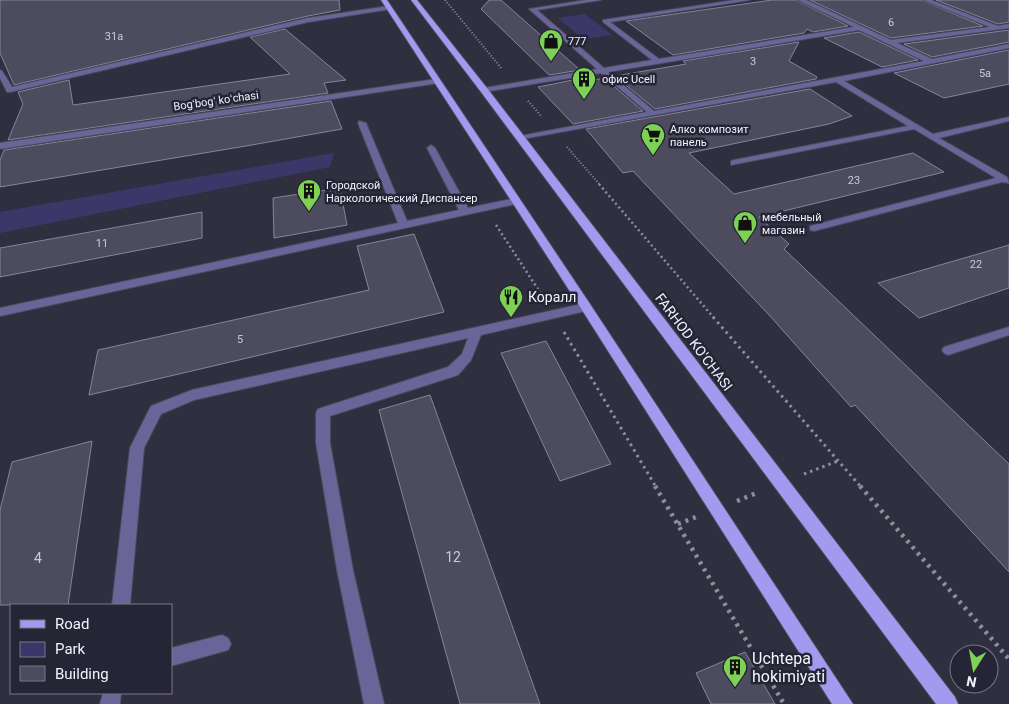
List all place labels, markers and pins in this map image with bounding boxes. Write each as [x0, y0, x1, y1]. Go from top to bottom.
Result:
shop icon: 777 [538, 28, 564, 62]
place label: 777 [568, 35, 587, 48]
building icon: офис Ucell [571, 66, 597, 100]
place label: офис Ucell [602, 73, 655, 86]
supermarket icon: Алко композит панель [640, 122, 666, 156]
place label: Алко композит панель [670, 123, 749, 149]
building icon: Городской Наркологический Диспансер [296, 178, 322, 212]
place label: Городской Наркологический Диспансер [326, 179, 477, 205]
shop icon: мебельный магазин [732, 210, 758, 244]
place label: мебельный магазин [762, 211, 821, 237]
restaurant icon: Коралл [498, 284, 524, 318]
place label: Коралл [528, 289, 576, 305]
place label: Uchtepa hokimiyati [752, 649, 825, 686]
building icon: Uchtepa hokimiyati [722, 654, 748, 688]

